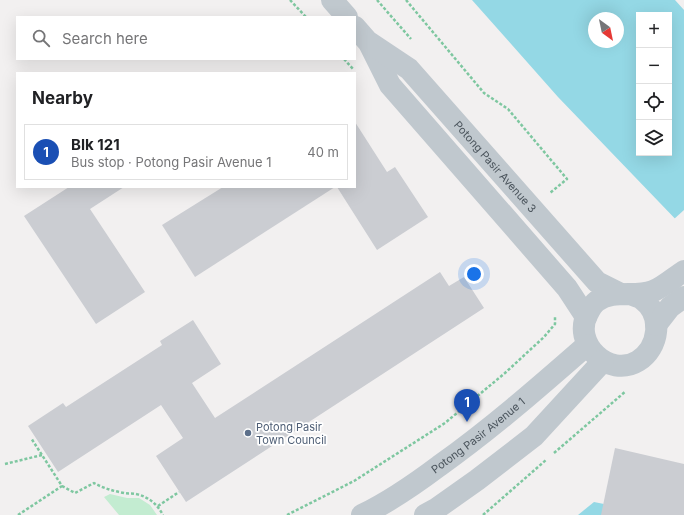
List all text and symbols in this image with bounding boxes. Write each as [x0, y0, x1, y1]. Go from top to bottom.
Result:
north arrow [588, 12, 624, 48]
map controls [636, 12, 672, 156]
button: + [636, 12, 672, 48]
search box [16, 16, 356, 60]
icon: search [30, 27, 52, 49]
text: Search here [62, 29, 148, 48]
button: − [636, 48, 672, 84]
button: locate [636, 84, 672, 120]
text: Nearby [32, 88, 93, 108]
street label: Potong Pasir Avenue 3 [451, 118, 539, 215]
button: layers [636, 120, 672, 156]
text: Blk 121 [71, 135, 120, 154]
text: 1 [43, 144, 49, 160]
text: 40 m [307, 144, 339, 160]
text: Bus stop · Potong Pasir Avenue 1 [71, 154, 272, 170]
your location [464, 264, 484, 284]
pin: 1 [454, 389, 480, 422]
street label: Potong Pasir Avenue 1 [429, 394, 527, 476]
place label: Potong Pasir Town Council [256, 420, 326, 447]
marker: Potong Pasir Town Council [243, 428, 253, 438]

